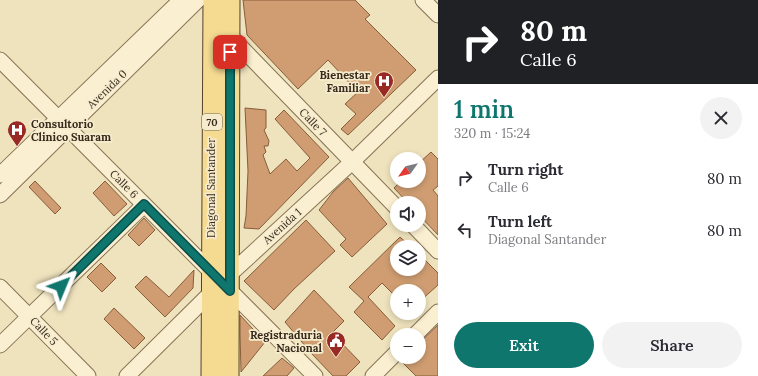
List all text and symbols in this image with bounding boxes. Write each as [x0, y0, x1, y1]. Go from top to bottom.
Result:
text: 80 m [520, 13, 587, 49]
icon: right [454, 16, 506, 68]
pin [213, 35, 247, 69]
icon: arrive [219, 41, 241, 63]
text: Calle 6 [520, 48, 577, 71]
street label: Avenida 0 [83, 67, 130, 112]
place label: Bienestar Familiar [319, 68, 371, 95]
hospital icon: Bienestar Familiar [373, 70, 395, 98]
text: 1 min [454, 94, 514, 125]
button: close [700, 97, 742, 139]
street label: Calle 7 [296, 105, 330, 139]
road number: 70 [202, 114, 222, 130]
place label: Consultorio Clinico Suaram [31, 117, 111, 144]
hospital icon: Consultorio Clinico Suaram [6, 119, 28, 147]
text: 320 m · 15:24 [454, 125, 530, 142]
street label: Diagonal Santander [204, 138, 218, 238]
north arrow [390, 152, 426, 188]
map controls [390, 152, 426, 364]
text: Turn right [488, 160, 564, 179]
street label: Calle 6 [107, 167, 141, 201]
icon: right [454, 167, 476, 189]
text: 80 m [707, 169, 742, 188]
text: Calle 6 [488, 179, 529, 196]
button: sound [390, 196, 426, 232]
street label: Avenida 1 [259, 205, 304, 248]
text: Turn left [488, 212, 552, 231]
icon: left [454, 219, 476, 241]
text: 80 m [707, 221, 742, 240]
text: Diagonal Santander [488, 231, 606, 248]
button: layers [390, 240, 426, 276]
position arrow [40, 265, 82, 307]
button: + [390, 284, 426, 320]
street label: Calle 5 [27, 314, 61, 348]
button: Exit [454, 322, 594, 368]
button: Share [602, 322, 742, 368]
place label: Registraduria Nacional [250, 328, 323, 355]
button: − [390, 328, 426, 364]
public building icon: Registraduria Nacional [325, 330, 347, 358]

